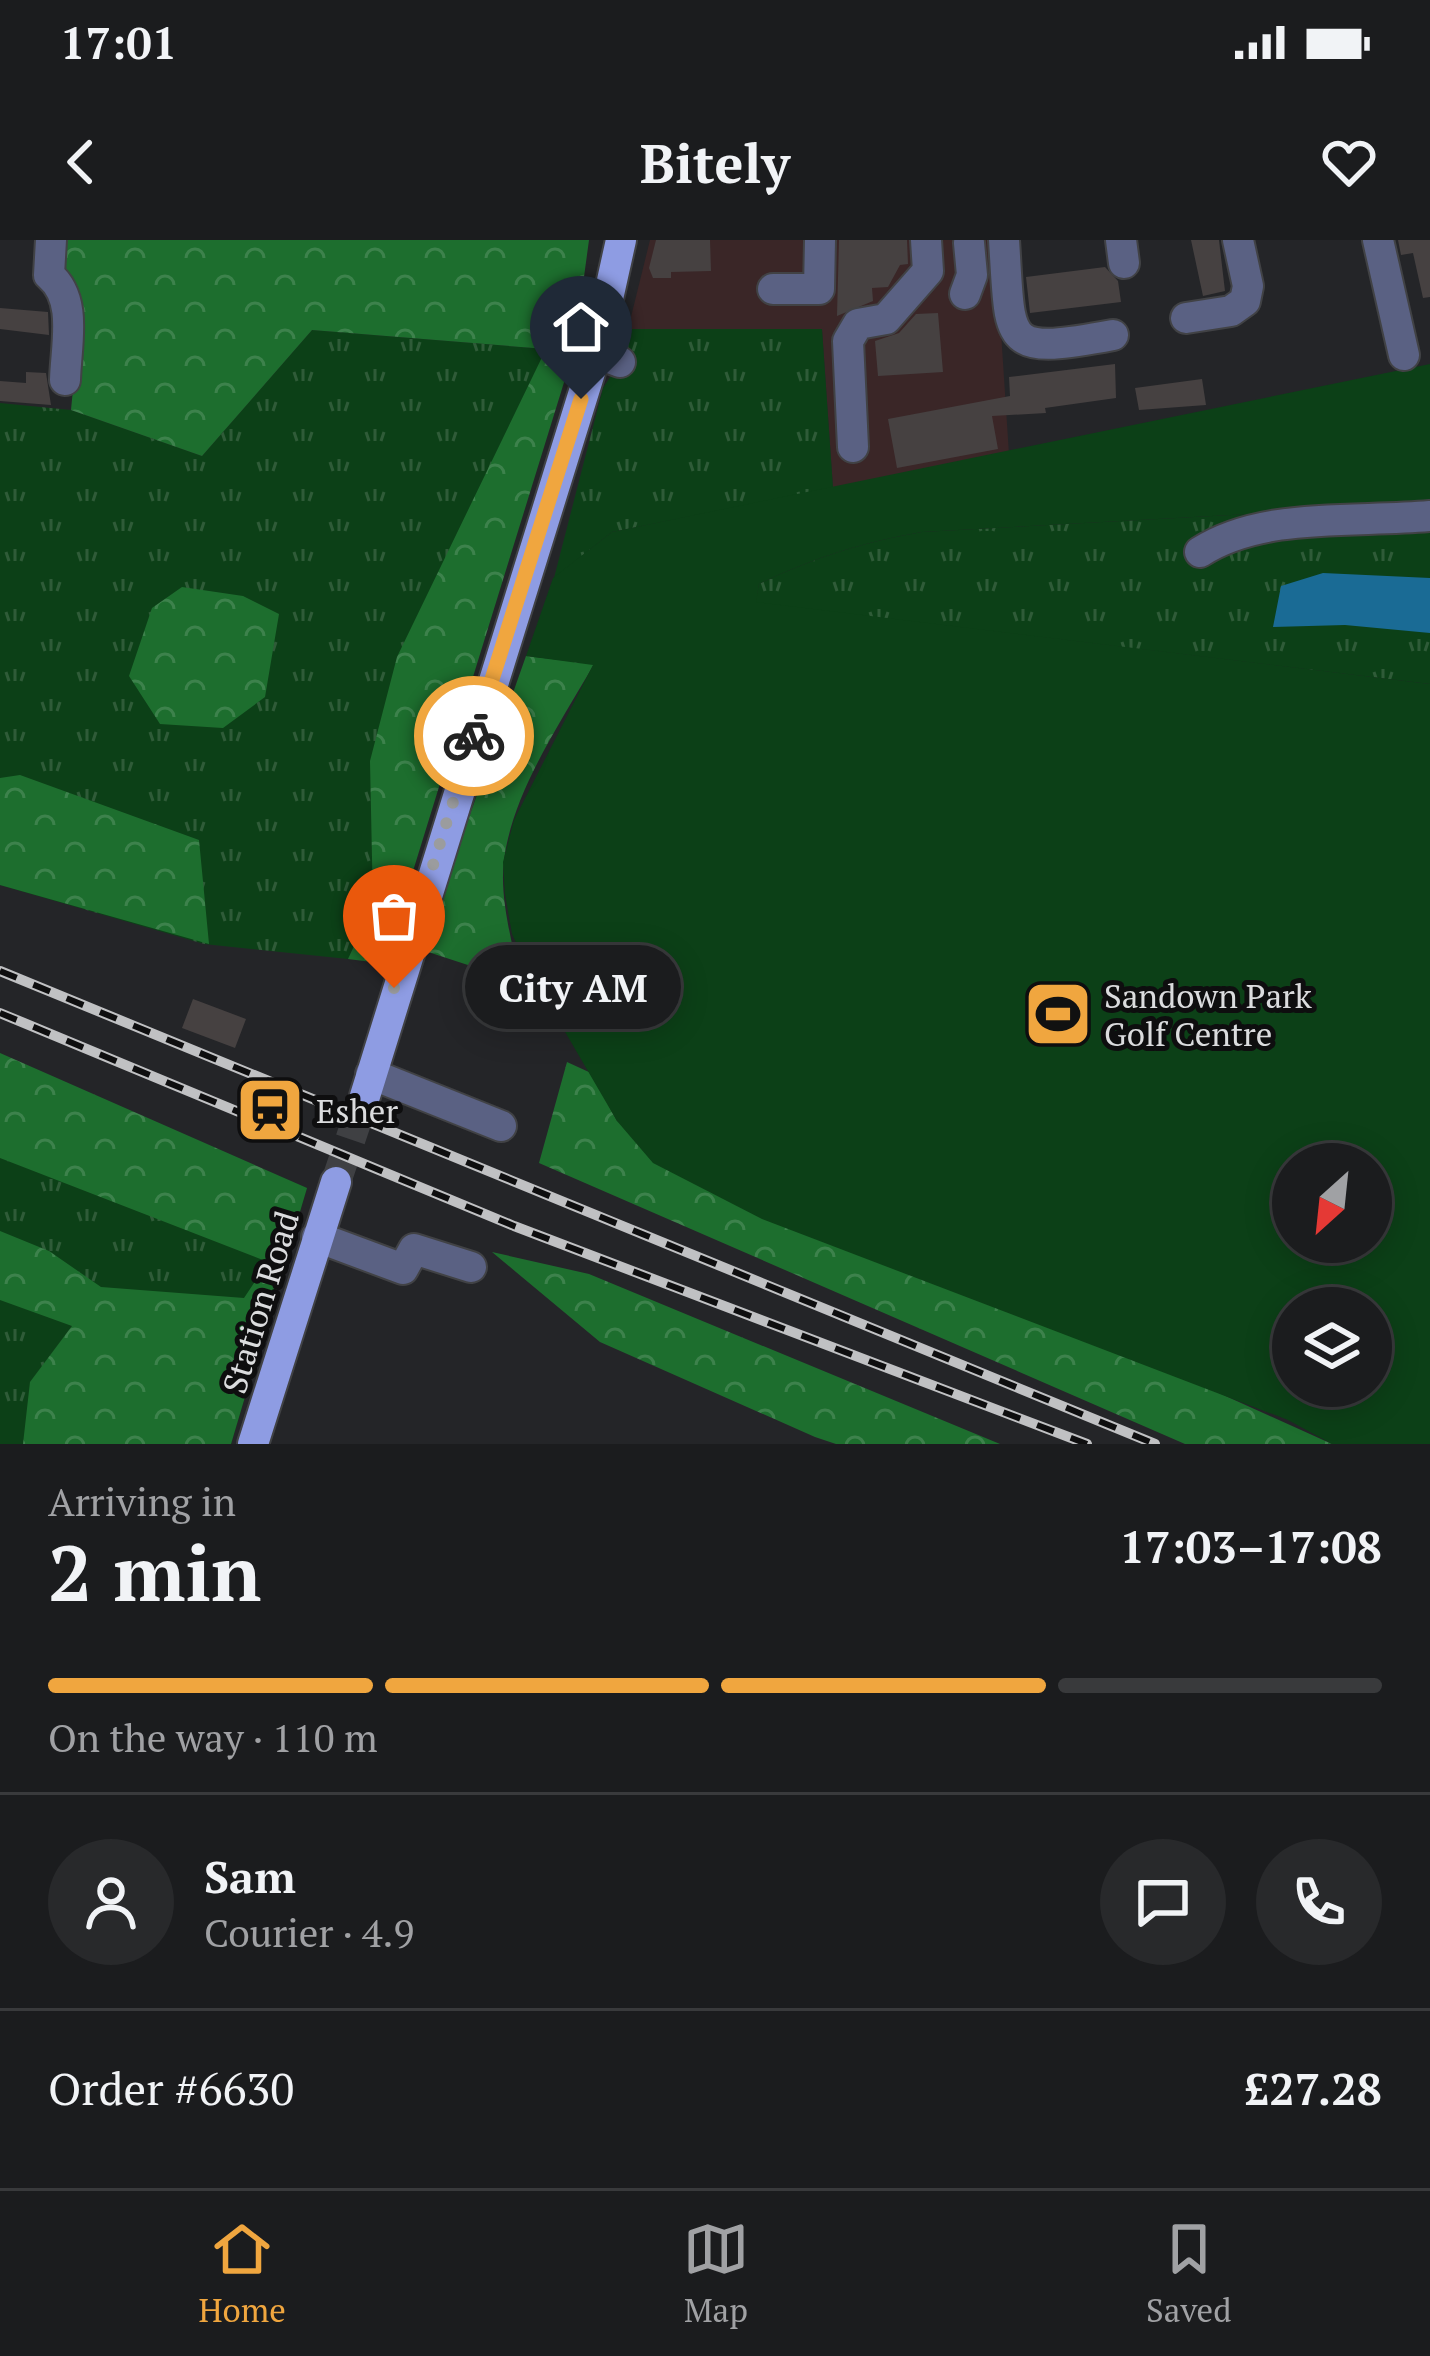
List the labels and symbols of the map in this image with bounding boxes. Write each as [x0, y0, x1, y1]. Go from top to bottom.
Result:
pin [530, 276, 632, 399]
courier [414, 676, 534, 796]
pin [343, 865, 445, 988]
callout: City AM [466, 946, 682, 1030]
place label: Sandown Park Golf Centre [1104, 974, 1313, 1055]
sports icon: Sandown Park Golf Centre [1023, 979, 1093, 1049]
station icon: Esher [235, 1075, 305, 1145]
place label: Esher [316, 1089, 398, 1132]
north arrow [1272, 1143, 1392, 1263]
street label: Station Road [212, 1206, 308, 1398]

